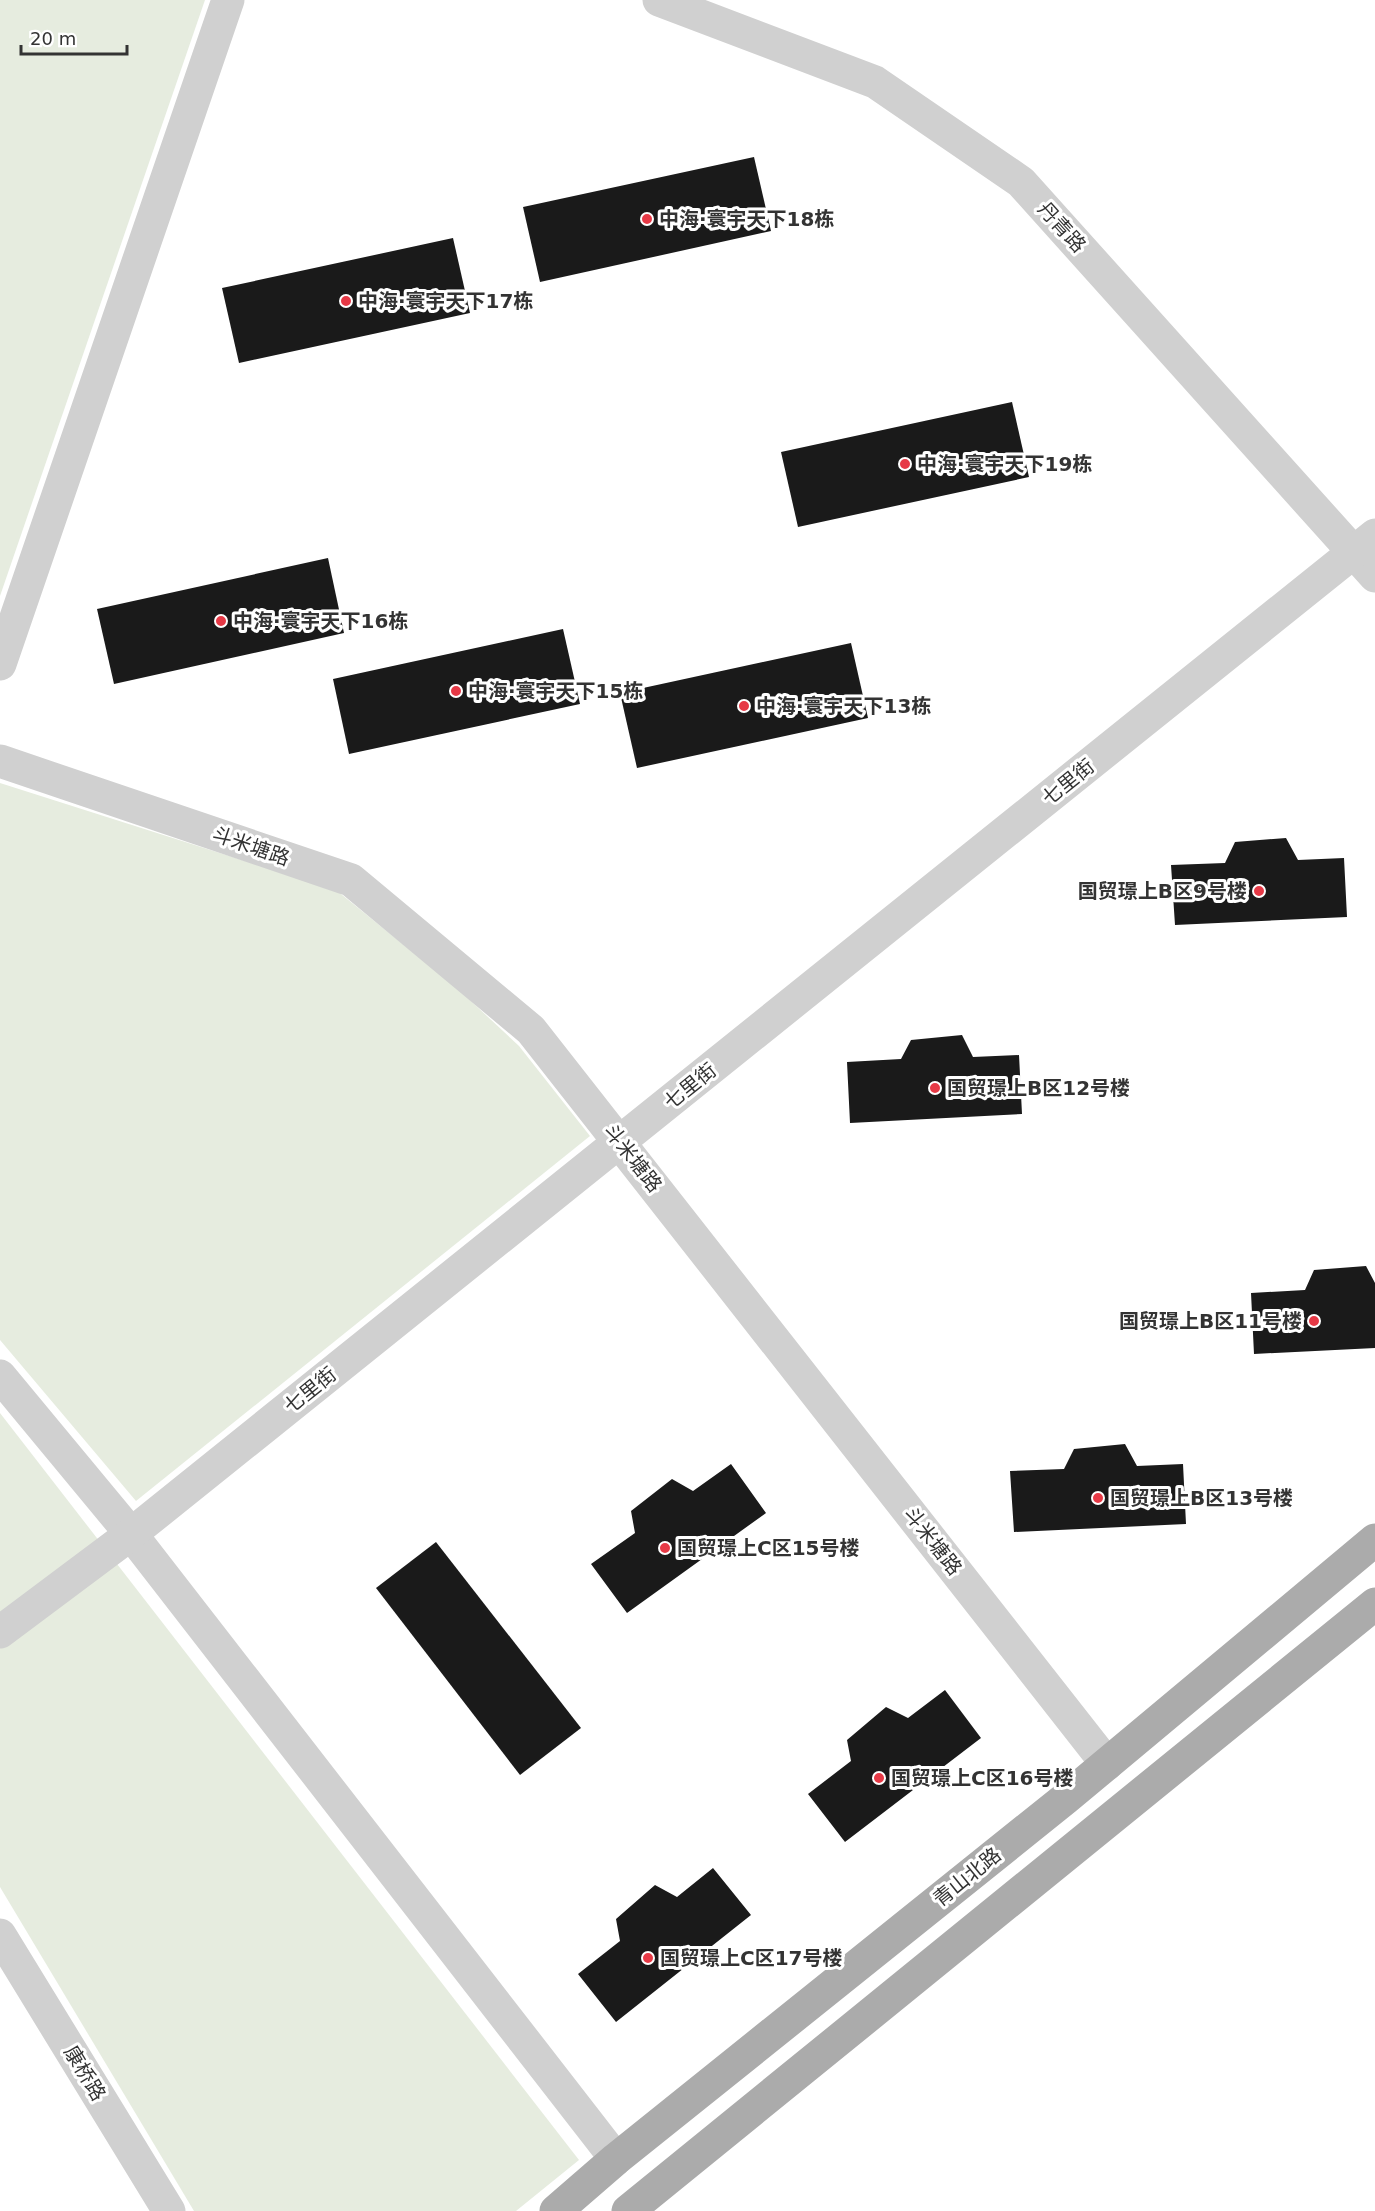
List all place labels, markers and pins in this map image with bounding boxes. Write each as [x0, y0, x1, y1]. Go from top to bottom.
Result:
place label: 中海·寰宇天下18栋 [659, 207, 834, 231]
marker: 中海·寰宇天下18栋 [640, 212, 654, 226]
place label: 中海·寰宇天下17栋 [358, 289, 533, 313]
marker: 中海·寰宇天下17栋 [339, 294, 353, 308]
place label: 中海·寰宇天下19栋 [917, 452, 1092, 476]
marker: 中海·寰宇天下19栋 [898, 457, 912, 471]
place label: 中海·寰宇天下16栋 [233, 609, 408, 633]
marker: 中海·寰宇天下16栋 [214, 614, 228, 628]
place label: 中海·寰宇天下15栋 [468, 679, 643, 703]
marker: 中海·寰宇天下15栋 [449, 684, 463, 698]
place label: 中海·寰宇天下13栋 [756, 694, 931, 718]
marker: 中海·寰宇天下13栋 [737, 699, 751, 713]
place label: 国贸璟上B区9号楼 [1078, 879, 1247, 903]
marker: 国贸璟上B区9号楼 [1252, 884, 1266, 898]
place label: 国贸璟上B区12号楼 [947, 1076, 1130, 1100]
marker: 国贸璟上B区12号楼 [928, 1081, 942, 1095]
place label: 国贸璟上B区11号楼 [1119, 1309, 1302, 1333]
marker: 国贸璟上B区11号楼 [1307, 1314, 1321, 1328]
place label: 国贸璟上B区13号楼 [1110, 1486, 1293, 1510]
marker: 国贸璟上B区13号楼 [1091, 1491, 1105, 1505]
place label: 国贸璟上C区15号楼 [677, 1536, 860, 1560]
marker: 国贸璟上C区15号楼 [658, 1541, 672, 1555]
place label: 国贸璟上C区16号楼 [891, 1766, 1074, 1790]
marker: 国贸璟上C区16号楼 [872, 1771, 886, 1785]
place label: 国贸璟上C区17号楼 [660, 1946, 843, 1970]
marker: 国贸璟上C区17号楼 [641, 1951, 655, 1965]

